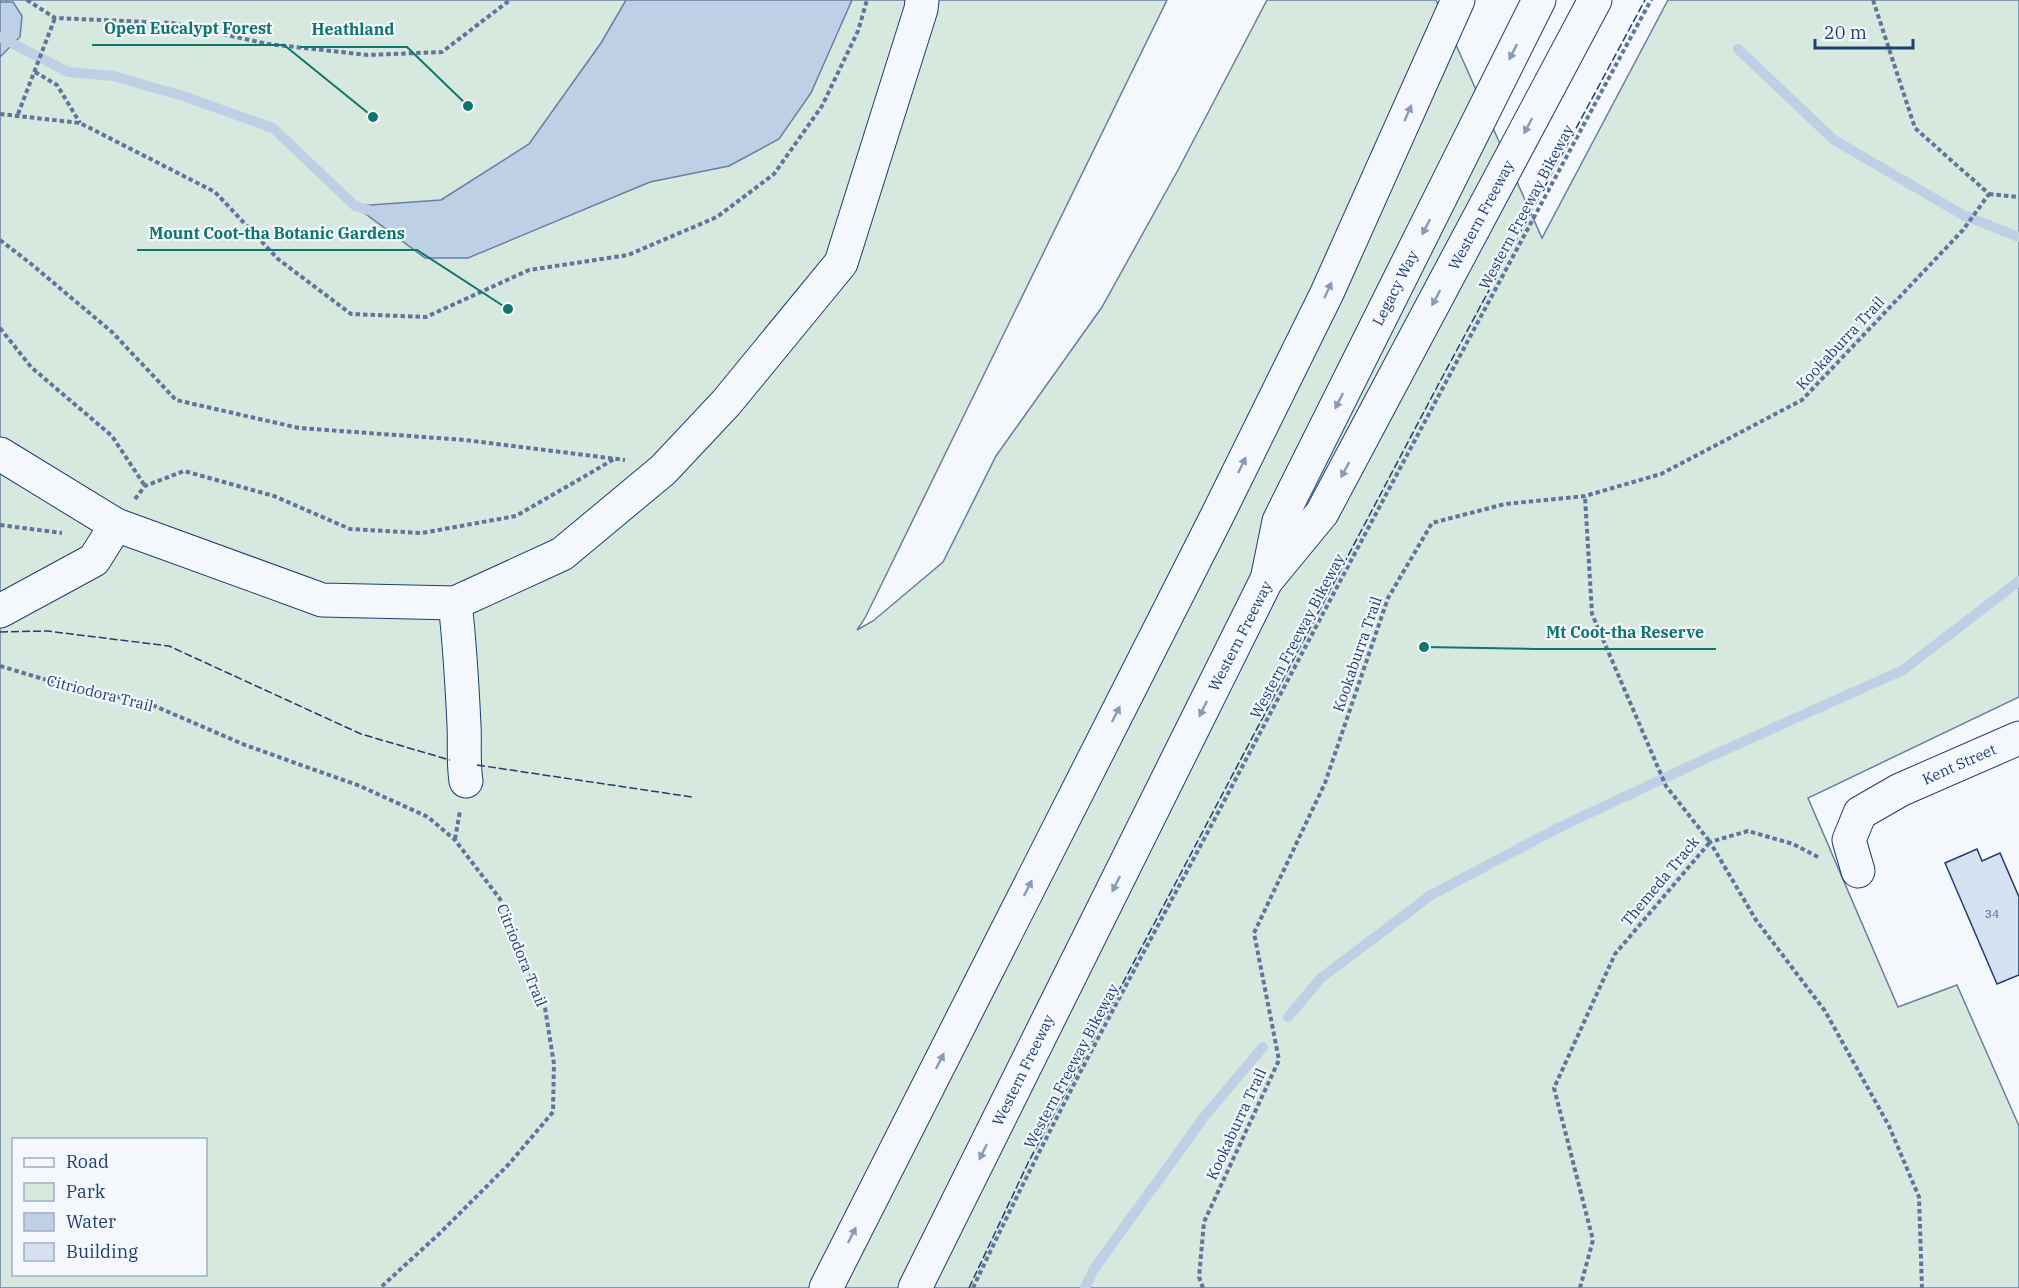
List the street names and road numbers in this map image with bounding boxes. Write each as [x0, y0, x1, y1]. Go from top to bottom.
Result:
street label: Western Freeway Bikeway [1475, 122, 1577, 292]
street label: Western Freeway [1445, 157, 1517, 273]
street label: Legacy Way [1368, 247, 1422, 329]
street label: Kookaburra Trail [1792, 292, 1888, 394]
street label: Western Freeway Bikeway [1245, 550, 1349, 722]
street label: Western Freeway [1204, 578, 1276, 694]
street label: Kookaburra Trail [1328, 594, 1386, 714]
street label: Citriodora Trail [45, 671, 155, 715]
street label: Kent Street [1919, 739, 1999, 789]
street label: Themeda Track [1617, 832, 1703, 930]
street label: Citriodora Trail [493, 901, 551, 1009]
street label: Western Freeway Bikeway [1020, 981, 1122, 1151]
street label: Western Freeway [988, 1011, 1058, 1129]
street label: Kookaburra Trail [1202, 1065, 1270, 1183]

